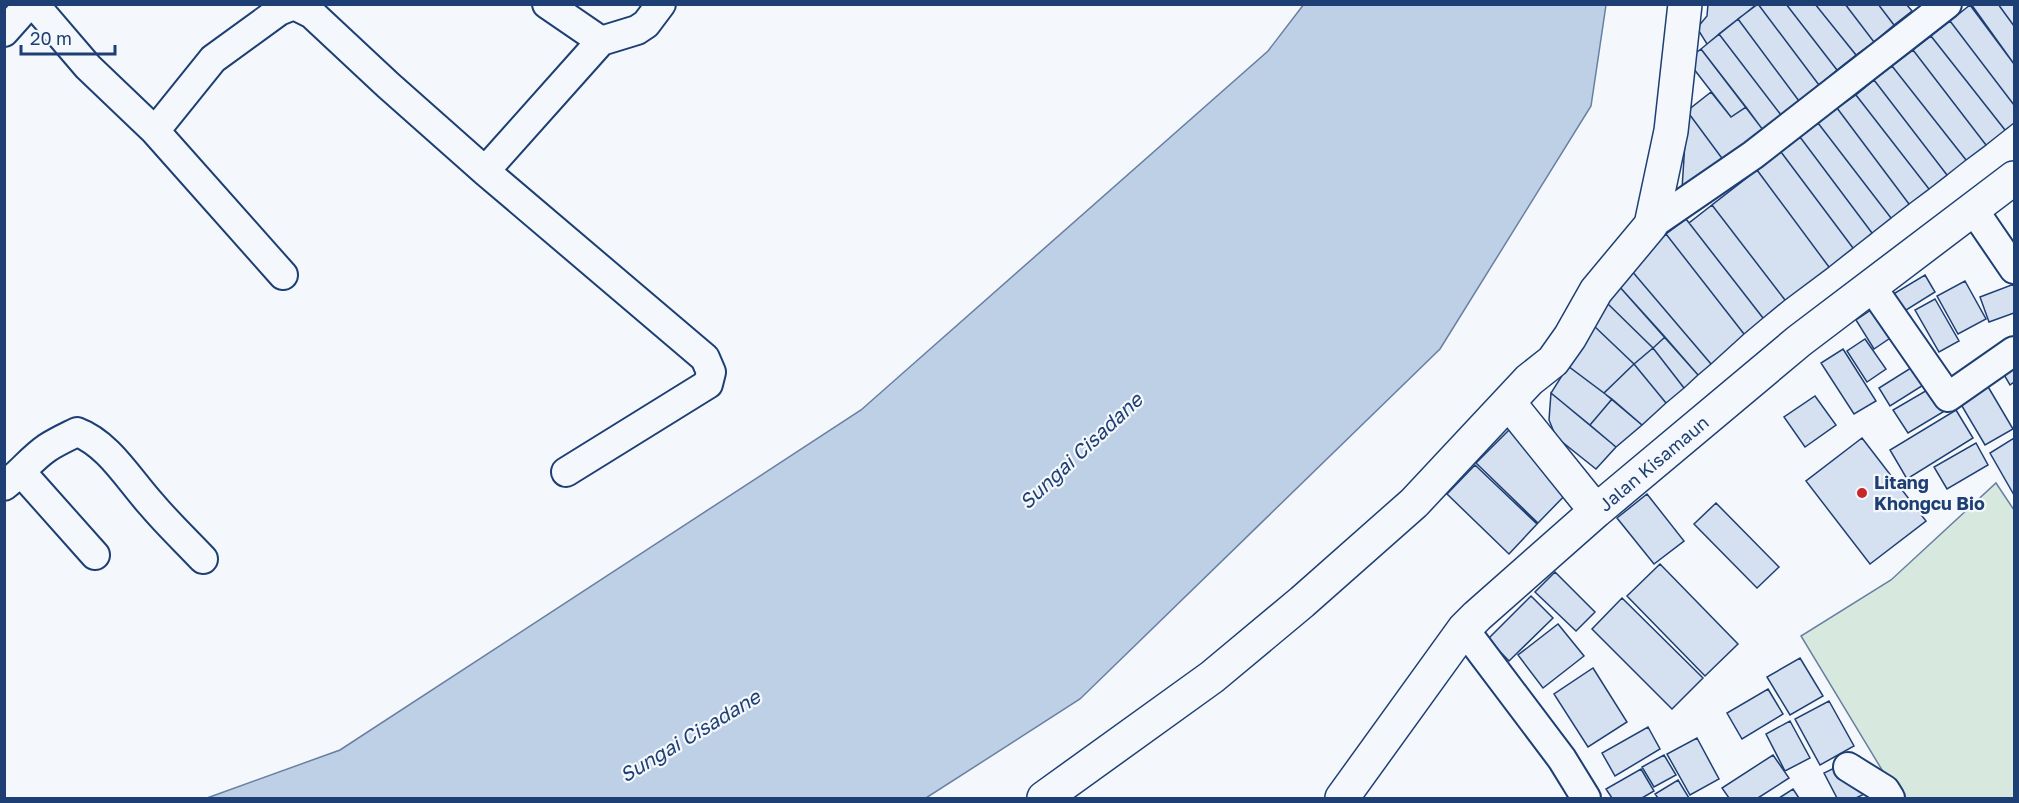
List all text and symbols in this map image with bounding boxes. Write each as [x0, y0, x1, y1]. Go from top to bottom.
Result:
scale bar [21, 18, 116, 56]
text: 20 m [30, 27, 72, 49]
water label: Sungai Cisadane [1014, 386, 1149, 514]
street label: Jalan Kisamaun [1594, 411, 1713, 516]
place label: Litang Khongcu Bio [1874, 471, 1985, 514]
marker: Litang Khongcu Bio [1855, 486, 1869, 500]
water label: Sungai Cisadane [615, 683, 766, 787]

